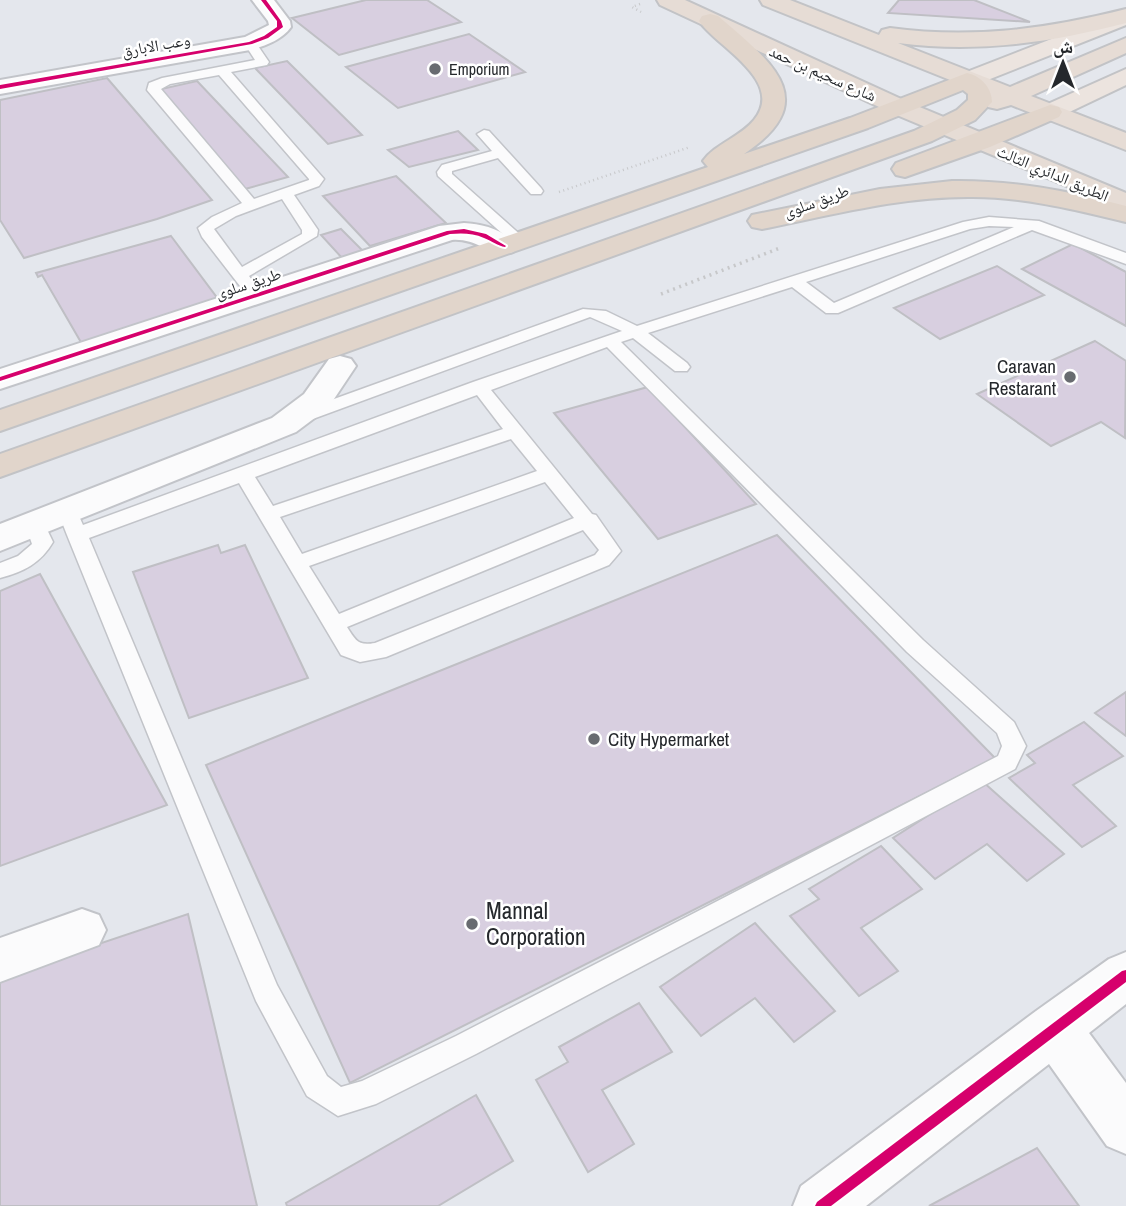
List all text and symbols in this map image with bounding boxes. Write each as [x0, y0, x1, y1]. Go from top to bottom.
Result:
street label: وعب الابارق [120, 28, 192, 62]
north arrow [1028, 28, 1098, 98]
text: ش [1053, 33, 1073, 59]
street label: شارع سحيم بن حمد [766, 40, 880, 106]
place label: Emporium [449, 58, 510, 80]
marker: Emporium [427, 61, 443, 77]
street label: الطريق الدائري الثالث [993, 140, 1112, 208]
street label: طريق سلوى [780, 179, 852, 223]
street label: طريق سلوى [212, 262, 284, 304]
place label: Caravan Restarant [988, 353, 1057, 401]
marker: Caravan Restarant [1062, 369, 1078, 385]
place label: City Hypermarket [608, 726, 730, 752]
marker: City Hypermarket [586, 731, 602, 747]
place label: Mannal Corporation [486, 895, 586, 952]
marker: Mannal Corporation [464, 916, 480, 932]

